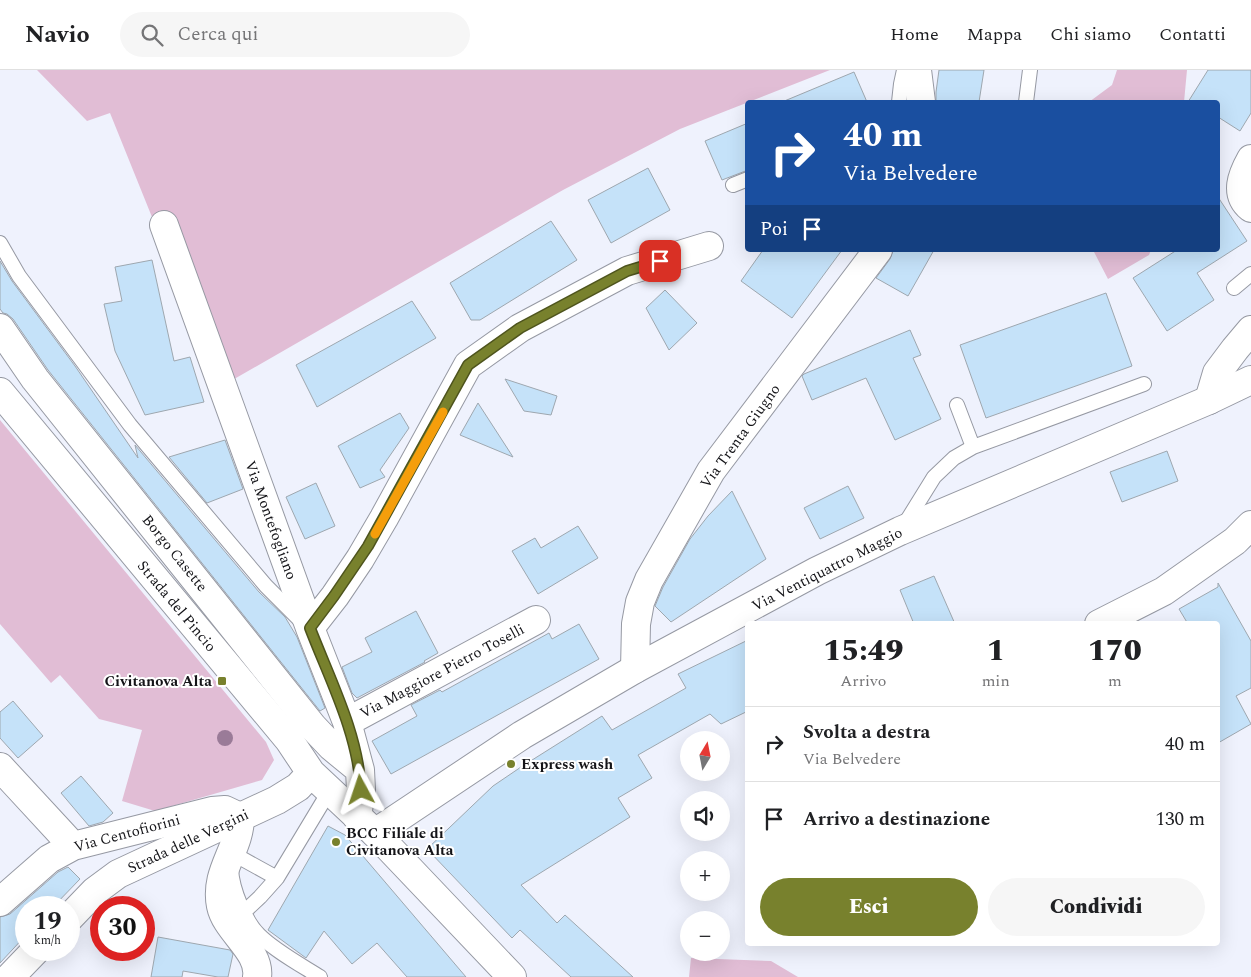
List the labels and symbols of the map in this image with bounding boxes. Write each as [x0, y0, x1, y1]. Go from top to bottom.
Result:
pin [639, 240, 681, 282]
street label: Via Trenta Giugno [695, 379, 786, 493]
street label: Via Montefogliano [238, 457, 303, 583]
street label: Borgo Casette [136, 510, 213, 597]
street label: Via Ventiquattro Maggio [748, 521, 907, 617]
street label: Strada del Pincio [131, 556, 222, 657]
street label: Via Maggiore Pietro Toselli [356, 618, 529, 725]
place label: Civitanova Alta [104, 670, 212, 693]
marker: Civitanova Alta [216, 675, 228, 687]
north arrow [680, 731, 730, 781]
place label: Express wash [521, 753, 613, 776]
marker: Express wash [505, 758, 517, 770]
position arrow [334, 763, 386, 815]
street label: Strada delle Vergini [124, 803, 253, 880]
street label: Via Centofiorini [71, 808, 183, 859]
place label: BCC Filiale di Civitanova Alta [346, 822, 454, 862]
marker: BCC Filiale di Civitanova Alta [330, 836, 342, 848]
speed limit sign: 30 [90, 896, 155, 961]

